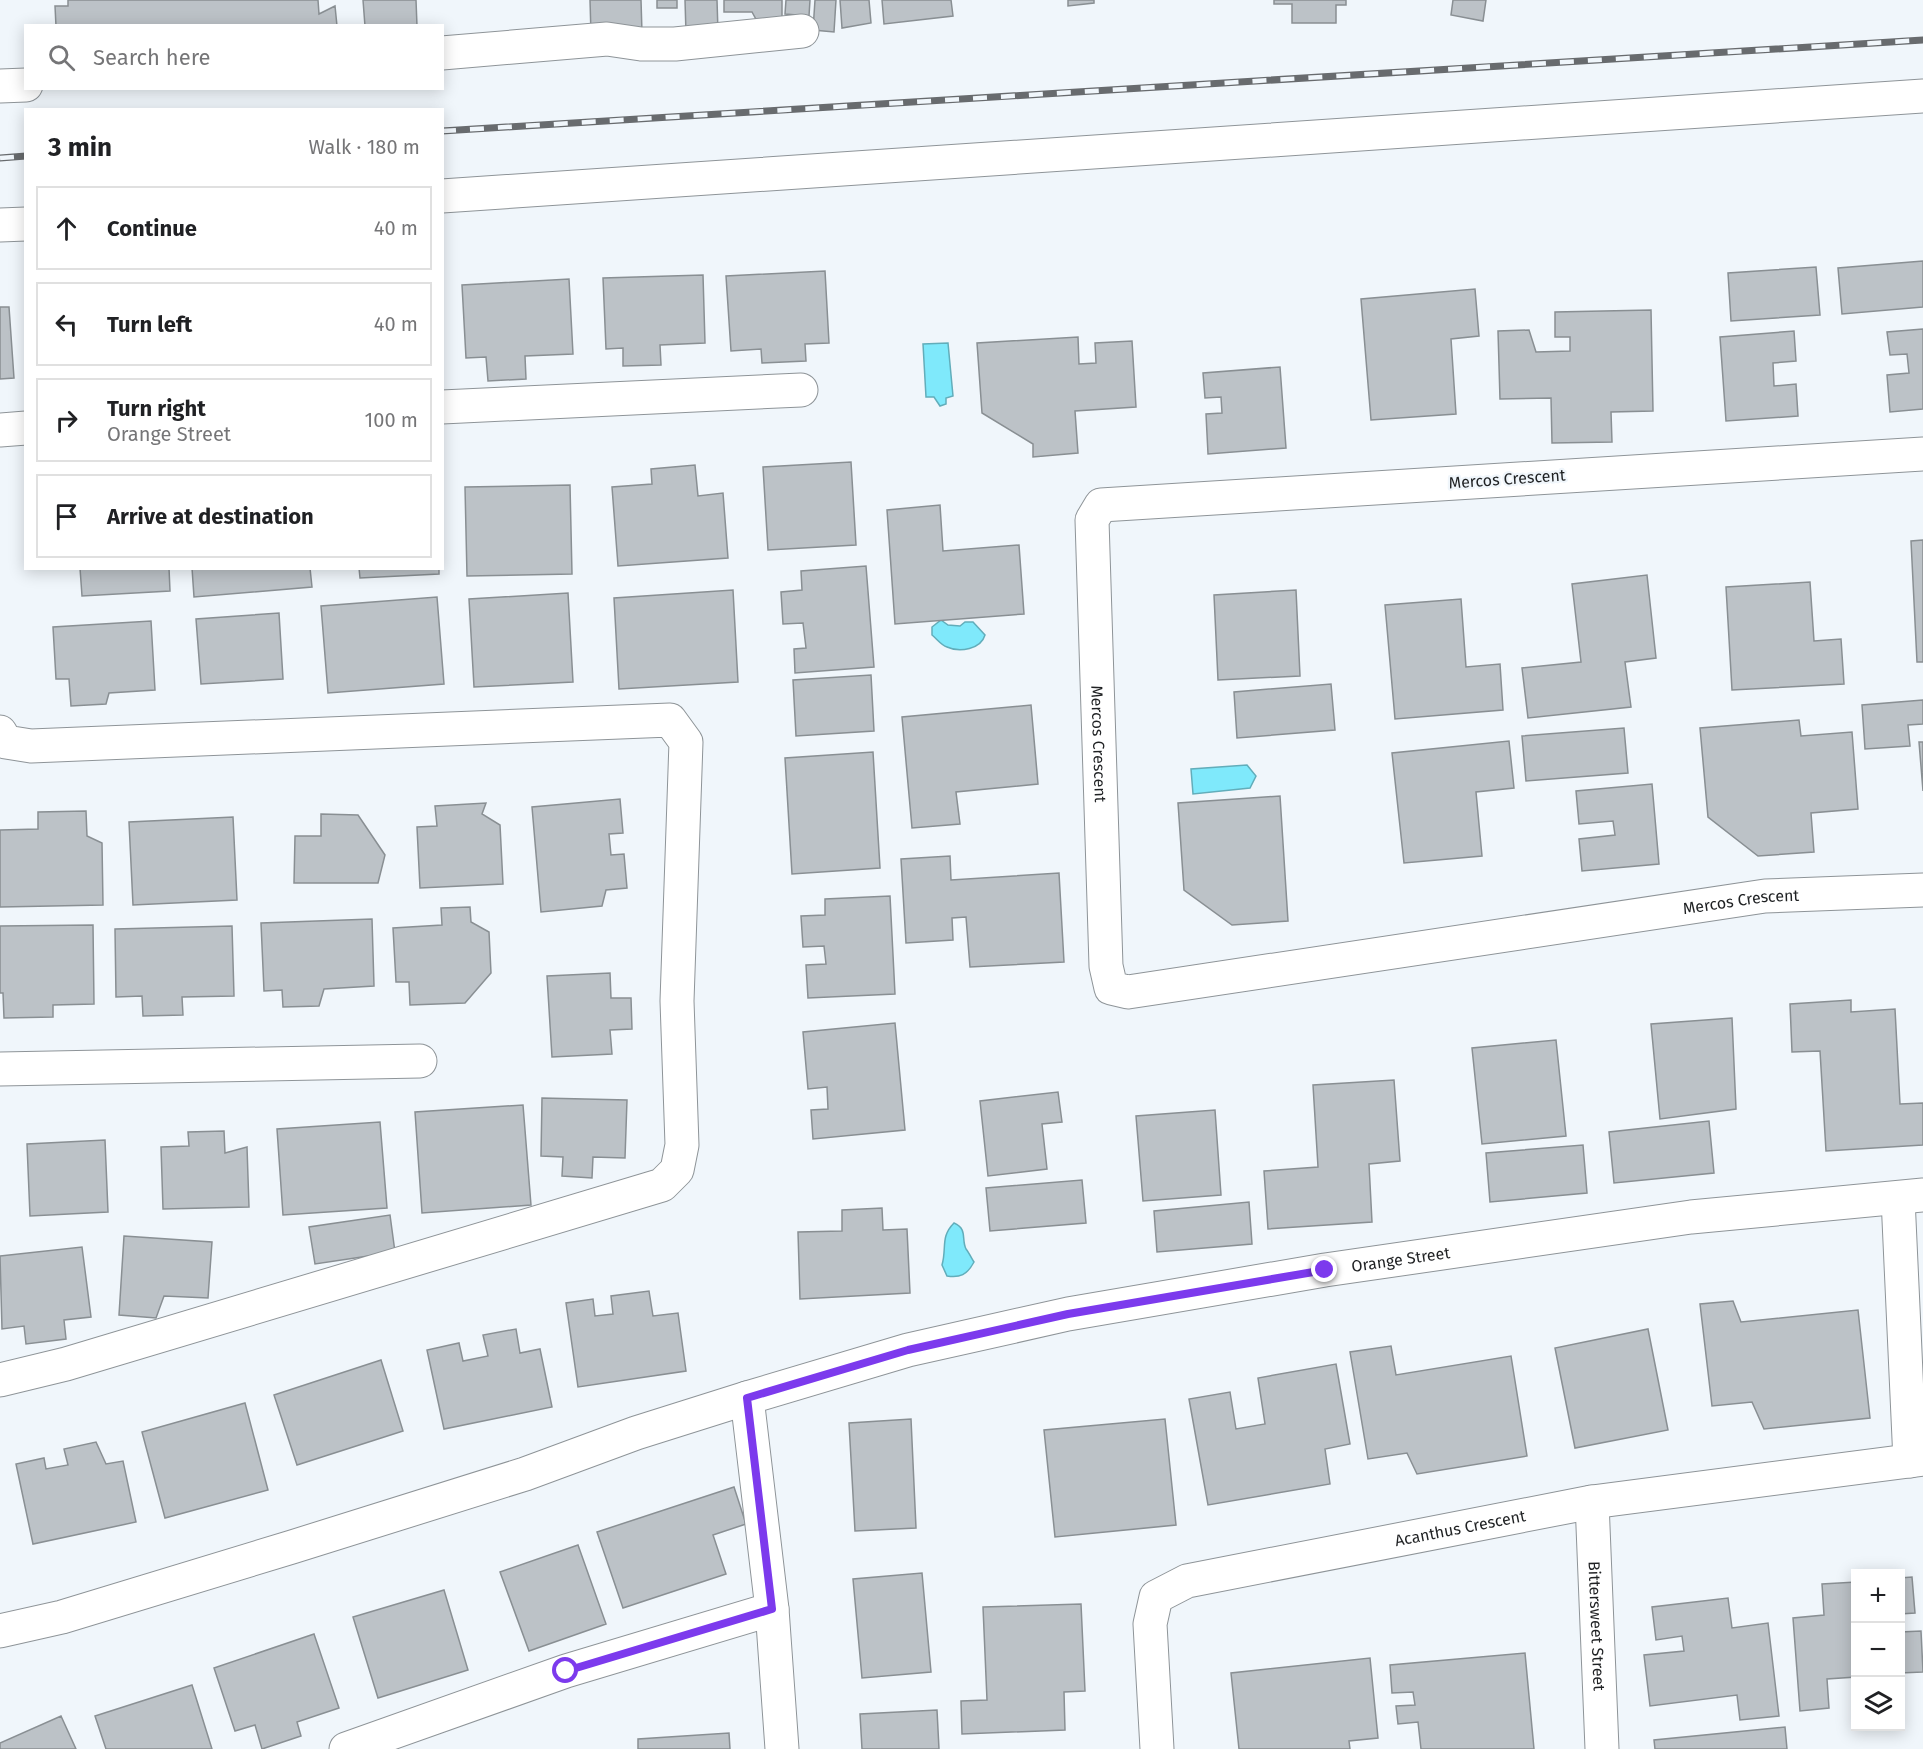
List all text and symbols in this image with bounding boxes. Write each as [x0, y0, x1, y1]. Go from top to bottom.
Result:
search box [24, 24, 444, 90]
icon: search [45, 41, 78, 74]
text: Search here [93, 44, 211, 71]
text: 3 min [48, 132, 112, 163]
text: Walk · 180 m [309, 135, 420, 159]
icon: ahead [50, 212, 83, 245]
text: Continue [107, 215, 197, 242]
text: 40 m [374, 216, 418, 240]
icon: left [50, 308, 83, 341]
text: Turn left [107, 311, 192, 338]
text: 40 m [374, 312, 418, 336]
text: Turn right [107, 395, 206, 422]
icon: right [50, 404, 83, 437]
text: 100 m [365, 408, 418, 432]
text: Orange Street [107, 422, 231, 446]
street label: Mercos Crescent [1448, 465, 1566, 493]
icon: arrive [50, 500, 83, 533]
text: Arrive at destination [107, 503, 314, 530]
street label: Mercos Crescent [1088, 685, 1110, 803]
street label: Mercos Crescent [1681, 885, 1800, 918]
street label: Orange Street [1350, 1242, 1451, 1276]
route end [1311, 1256, 1337, 1282]
street label: Acanthus Crescent [1393, 1506, 1527, 1550]
street label: Bittersweet Street [1585, 1561, 1609, 1691]
map controls [1851, 1569, 1905, 1731]
button: + [1851, 1569, 1905, 1623]
button: − [1851, 1623, 1905, 1677]
route start [552, 1657, 578, 1683]
button: layers [1851, 1677, 1905, 1731]

